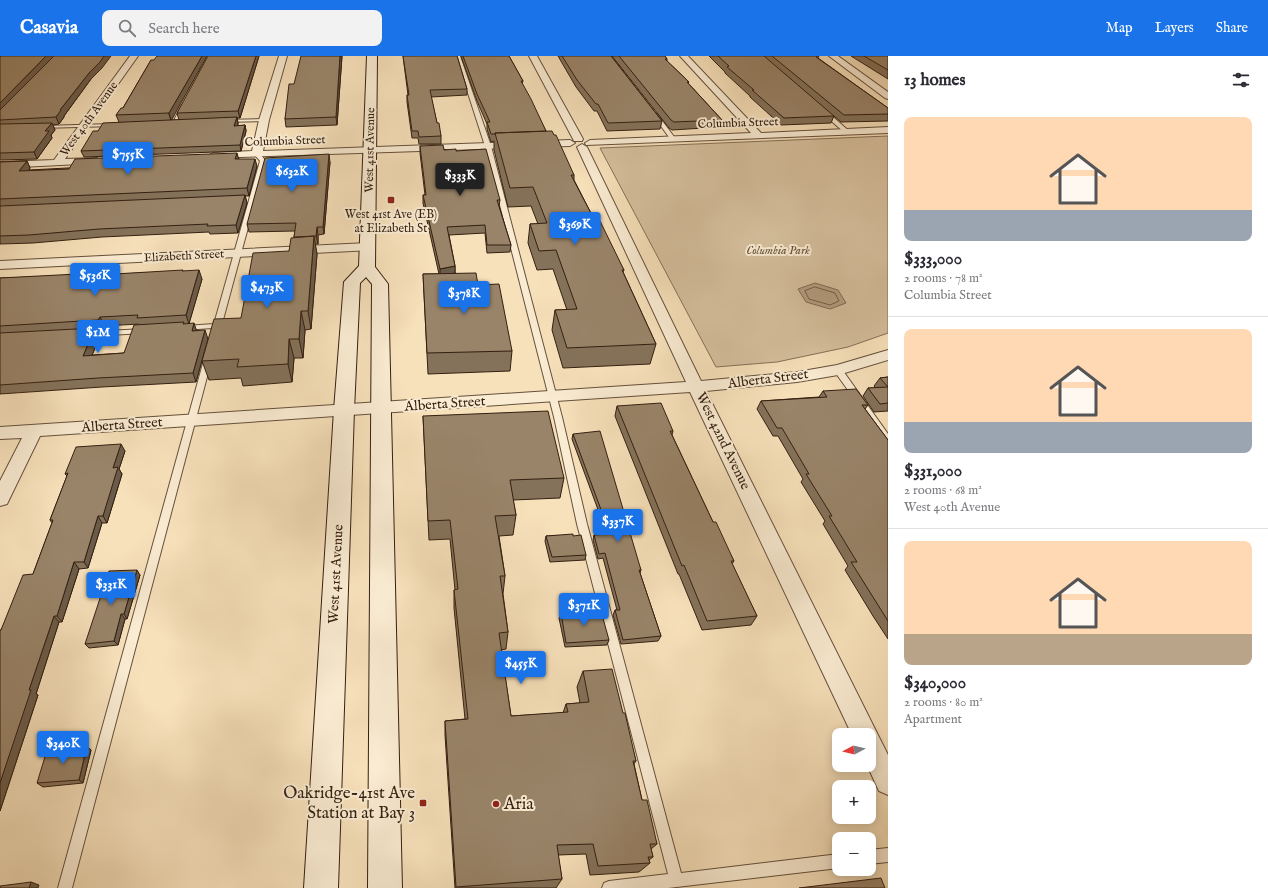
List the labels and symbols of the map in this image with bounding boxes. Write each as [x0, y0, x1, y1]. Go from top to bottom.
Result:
street label: West 40th Avenue [57, 78, 121, 159]
street label: West 41st Avenue [362, 107, 378, 193]
street label: Columbia Street [697, 114, 779, 132]
street label: Columbia Street [244, 132, 326, 150]
pin: $755K [100, 142, 156, 176]
pin: $632K [264, 159, 320, 193]
pin: $333K [432, 163, 488, 197]
marker: West 41st Ave (EB) at Elizabeth St [386, 195, 396, 205]
place label: West 41st Ave (EB) at Elizabeth St [345, 207, 437, 236]
pin: $369K [547, 212, 603, 246]
park label: Columbia Park [746, 243, 810, 258]
street label: Elizabeth Street [143, 246, 225, 266]
pin: $536K [67, 263, 123, 297]
pin: $473K [239, 275, 295, 309]
pin: $378K [436, 281, 492, 315]
pin: $1M [79, 320, 117, 354]
street label: Alberta Street [726, 365, 810, 393]
street label: West 42nd Avenue [692, 389, 755, 493]
street label: Alberta Street [403, 392, 486, 416]
street label: Alberta Street [80, 413, 163, 437]
pin: $337K [590, 509, 646, 543]
street label: West 41st Avenue [324, 523, 348, 624]
pin: $331K [83, 572, 139, 606]
pin: $371K [556, 593, 612, 627]
pin: $455K [493, 651, 549, 685]
north arrow [832, 728, 876, 772]
pin: $340K [35, 731, 91, 765]
place label: Oakridge-41st Ave Station at Bay 3 [283, 783, 415, 824]
place label: Aria [503, 794, 534, 815]
marker: Oakridge-41st Ave Station at Bay 3 [418, 798, 428, 808]
marker: Aria [491, 799, 501, 809]

